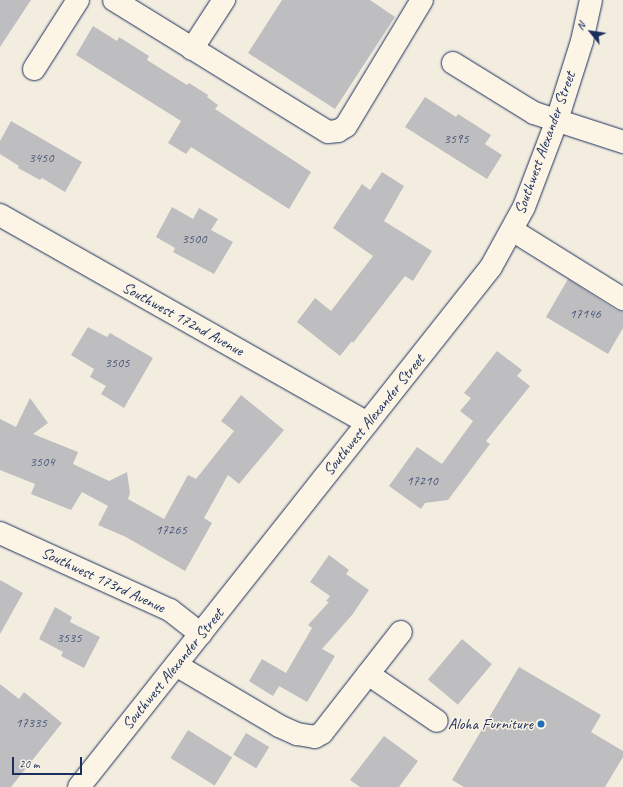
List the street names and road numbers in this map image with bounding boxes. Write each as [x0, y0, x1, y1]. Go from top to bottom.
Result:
street label: Southwest Alexander Street [510, 69, 580, 217]
street label: Southwest 172nd Avenue [119, 278, 247, 360]
street label: Southwest Alexander Street [319, 350, 429, 480]
street label: Southwest 173rd Avenue [38, 543, 168, 617]
street label: Southwest Alexander Street [118, 604, 228, 734]

